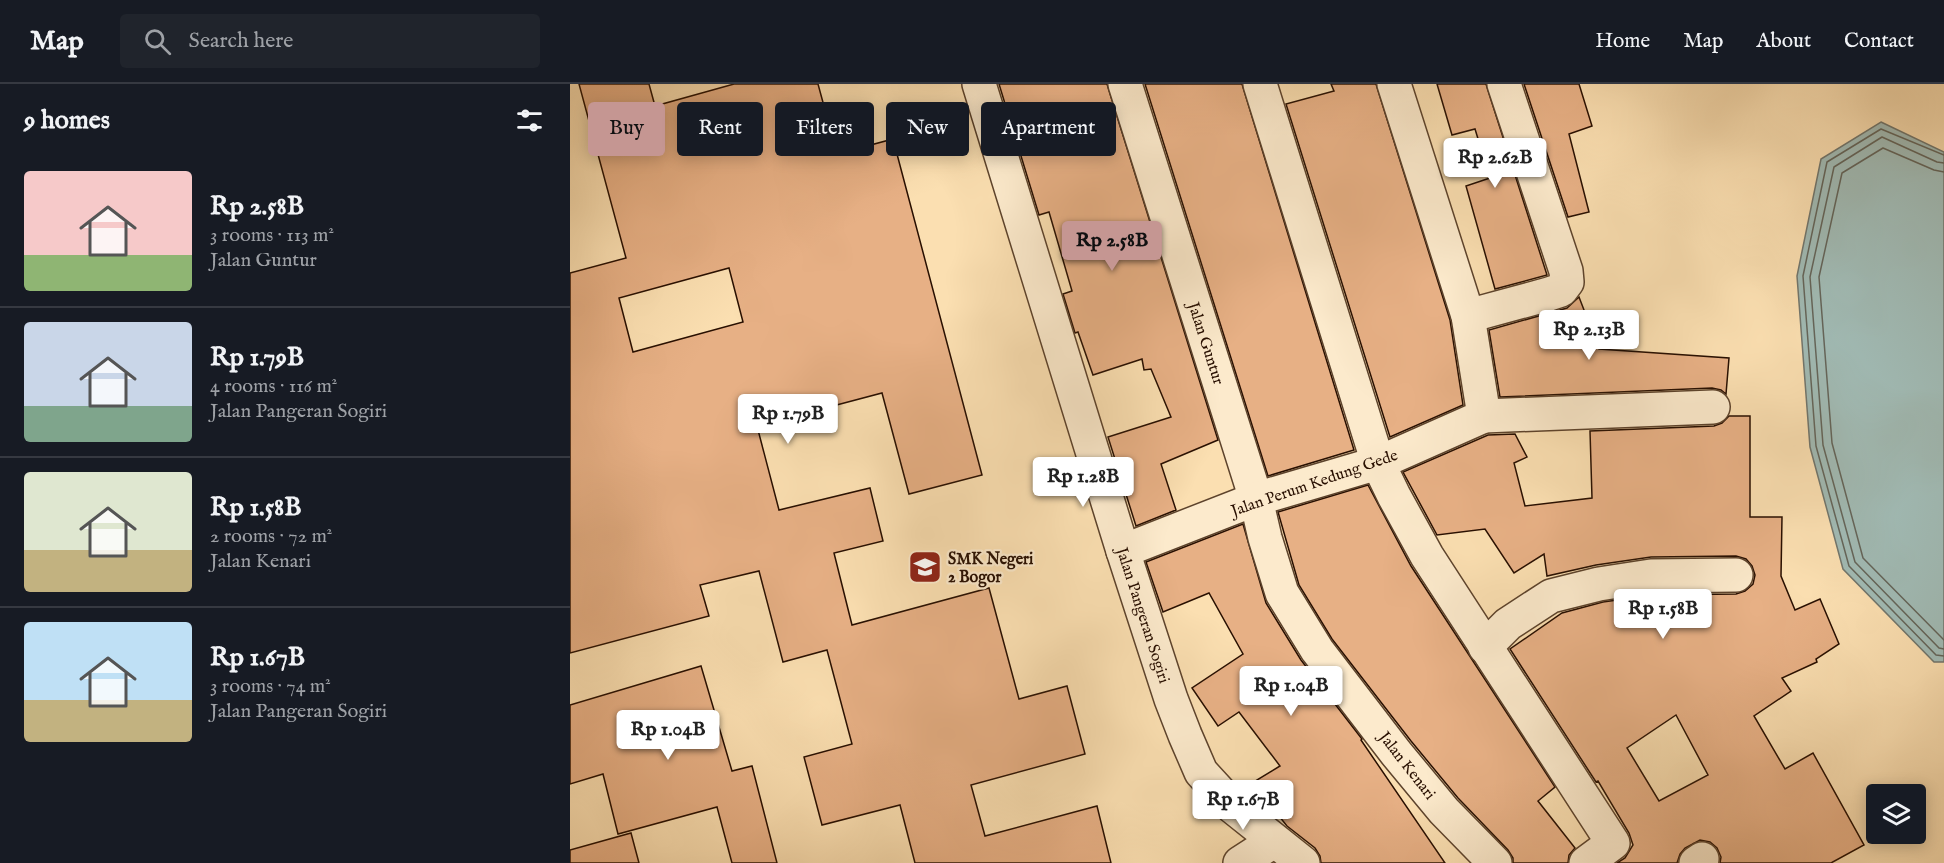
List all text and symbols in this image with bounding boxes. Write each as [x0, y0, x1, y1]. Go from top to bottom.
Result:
search box [120, 14, 540, 68]
text: Map [30, 24, 84, 59]
icon: search [141, 25, 174, 58]
text: Search here [189, 27, 293, 55]
text: Home [1595, 28, 1650, 55]
text: Map [1683, 28, 1723, 55]
text: About [1756, 28, 1811, 55]
text: Contact [1844, 28, 1914, 55]
chip: Buy [588, 102, 665, 156]
chip: Rent [677, 102, 763, 156]
chip: Filters [775, 102, 874, 156]
chip: New [886, 102, 969, 156]
chip: Apartment [981, 102, 1116, 156]
text: 9 homes [24, 104, 110, 137]
icon: filters [513, 104, 546, 137]
pin: Rp 2.62B [1433, 138, 1557, 189]
text: Rp 2.62B [1457, 145, 1533, 170]
text: Rp 2.58B [210, 190, 304, 223]
icon: home [72, 195, 144, 267]
pin: Rp 2.58B [1050, 221, 1174, 272]
text: 3 rooms · 113 m² [210, 223, 334, 248]
text: Rp 2.58B [1076, 228, 1148, 253]
text: Jalan Guntur [210, 248, 317, 273]
street label: Jalan Guntur [1182, 298, 1228, 387]
pin: Rp 2.13B [1527, 310, 1651, 361]
text: Rp 2.13B [1553, 317, 1625, 342]
text: Rp 1.79B [210, 341, 304, 374]
icon: home [72, 346, 144, 418]
text: 4 rooms · 116 m² [210, 374, 337, 399]
pin: Rp 1.79B [726, 394, 850, 445]
text: Jalan Pangeran Sogiri [210, 399, 387, 424]
text: Rp 1.79B [752, 401, 824, 426]
street label: Jalan Perum Kedung Gede [1227, 446, 1401, 523]
pin: Rp 1.28B [1021, 457, 1145, 508]
text: Rp 1.28B [1047, 464, 1119, 489]
text: Rp 1.58B [210, 491, 302, 524]
icon: home [72, 496, 144, 568]
text: 2 rooms · 72 m² [210, 524, 332, 549]
street label: Jalan Pangeran Sogiri [1110, 543, 1174, 686]
text: Jalan Kenari [210, 549, 311, 574]
school or university icon: SMK Negeri 2 Bogor [907, 549, 943, 585]
place label: SMK Negeri 2 Bogor [948, 550, 1034, 588]
pin: Rp 1.58B [1601, 589, 1725, 640]
text: Rp 1.58B [1628, 596, 1698, 621]
text: Rp 1.67B [210, 641, 305, 674]
icon: home [72, 646, 144, 718]
pin: Rp 1.04B [1229, 666, 1353, 717]
text: Rp 1.04B [1254, 673, 1328, 698]
text: 3 rooms · 74 m² [210, 674, 331, 699]
text: Jalan Pangeran Sogiri [210, 699, 387, 724]
pin: Rp 1.04B [606, 710, 730, 761]
text: Rp 1.04B [631, 717, 705, 742]
street label: Jalan Kenari [1372, 727, 1439, 804]
pin: Rp 1.67B [1181, 780, 1305, 831]
map controls [1866, 784, 1926, 844]
button: layers [1866, 784, 1926, 844]
text: Rp 1.67B [1206, 787, 1280, 812]

